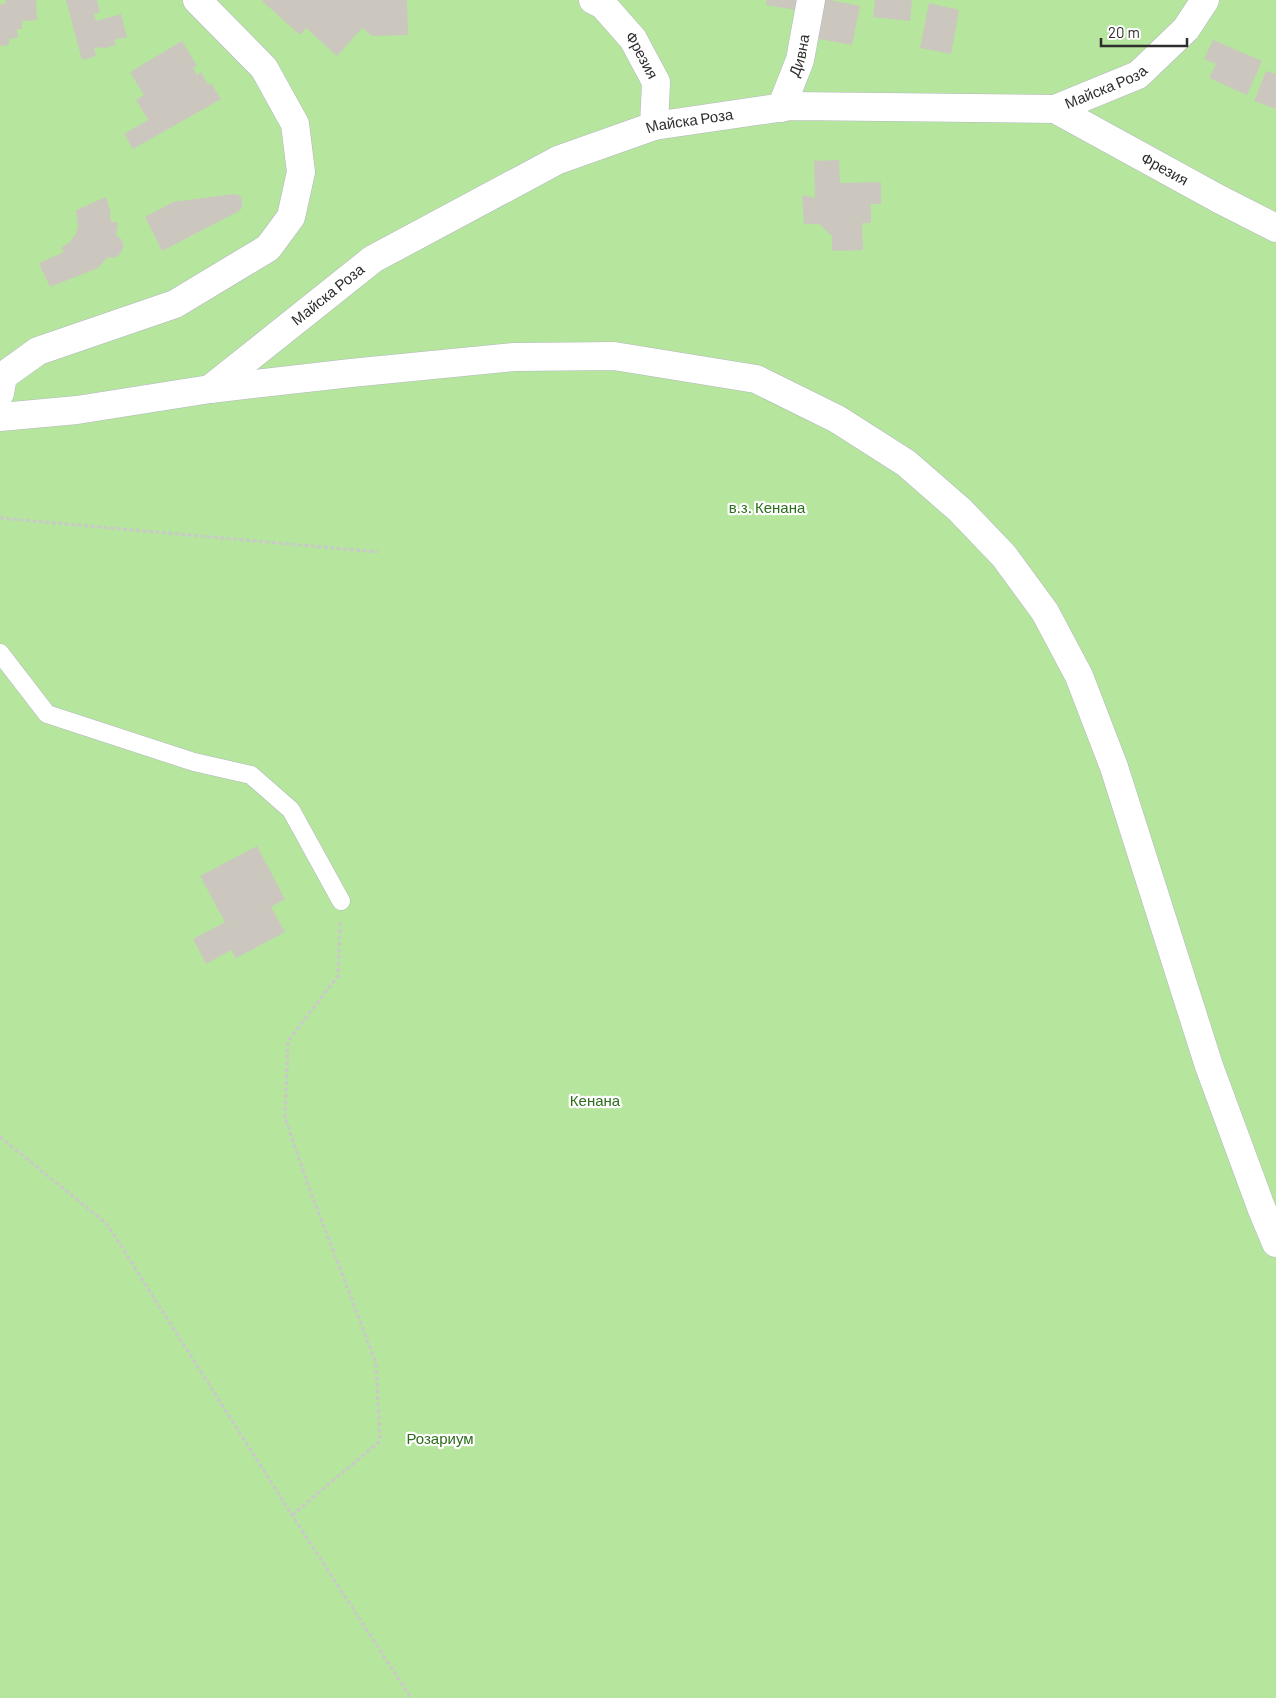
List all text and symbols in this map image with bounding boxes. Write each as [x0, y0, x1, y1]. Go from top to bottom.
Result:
scale bar [1101, 15, 1187, 47]
text: 20 m [1108, 23, 1140, 41]
street label: Фрезия [622, 27, 663, 82]
street label: Дивна [784, 32, 813, 79]
street label: Майска Роза [1062, 61, 1151, 112]
street label: Майска Роза [643, 104, 735, 136]
street label: Фрезия [1138, 148, 1192, 188]
street label: Майска Роза [287, 259, 368, 329]
park label: в.з. Кенана [729, 498, 806, 516]
park label: Кенана [570, 1091, 621, 1109]
park label: Розариум [406, 1429, 474, 1447]

